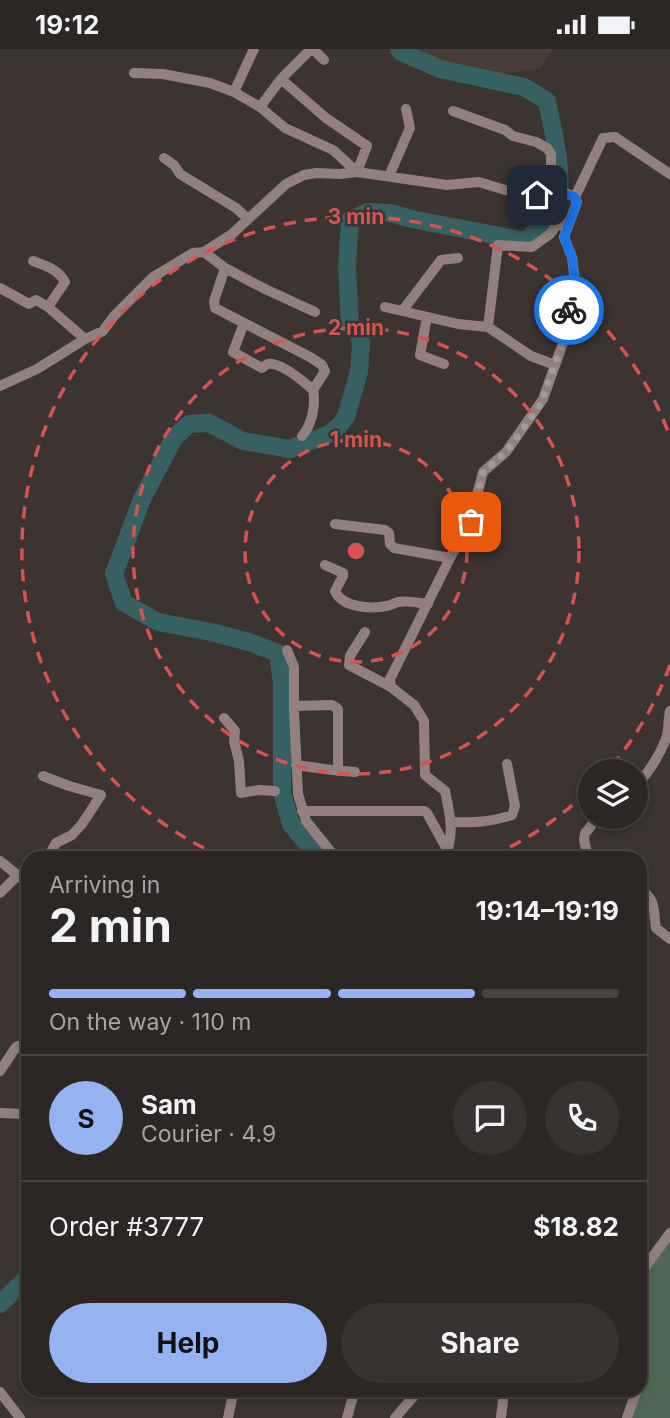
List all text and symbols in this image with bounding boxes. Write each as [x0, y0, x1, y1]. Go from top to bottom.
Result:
text: 19:12 [35, 9, 99, 40]
pin [507, 165, 567, 225]
icon: home [518, 176, 556, 214]
text: 3 min [328, 204, 384, 229]
courier [534, 275, 604, 345]
icon: bike [550, 291, 588, 329]
text: 2 min [328, 315, 384, 340]
text: 1 min [330, 427, 382, 452]
pin [441, 492, 501, 552]
icon: bag [452, 503, 490, 541]
centre of rings [344, 539, 368, 563]
map controls [578, 759, 648, 829]
button: layers [578, 759, 648, 829]
text: Arriving in [49, 871, 160, 899]
text: 19:14–19:19 [476, 895, 619, 926]
text: 2 min [49, 897, 172, 953]
text: On the way · 110 m [49, 1008, 251, 1036]
button: chat [453, 1081, 527, 1155]
button: phone [545, 1081, 619, 1155]
text: Sam [141, 1089, 197, 1120]
text: S [77, 1103, 95, 1134]
text: Courier · 4.9 [141, 1120, 276, 1148]
text: Order #3777 [49, 1211, 204, 1242]
text: $18.82 [533, 1211, 619, 1242]
button: Help [49, 1303, 327, 1383]
button: Share [341, 1303, 619, 1383]

